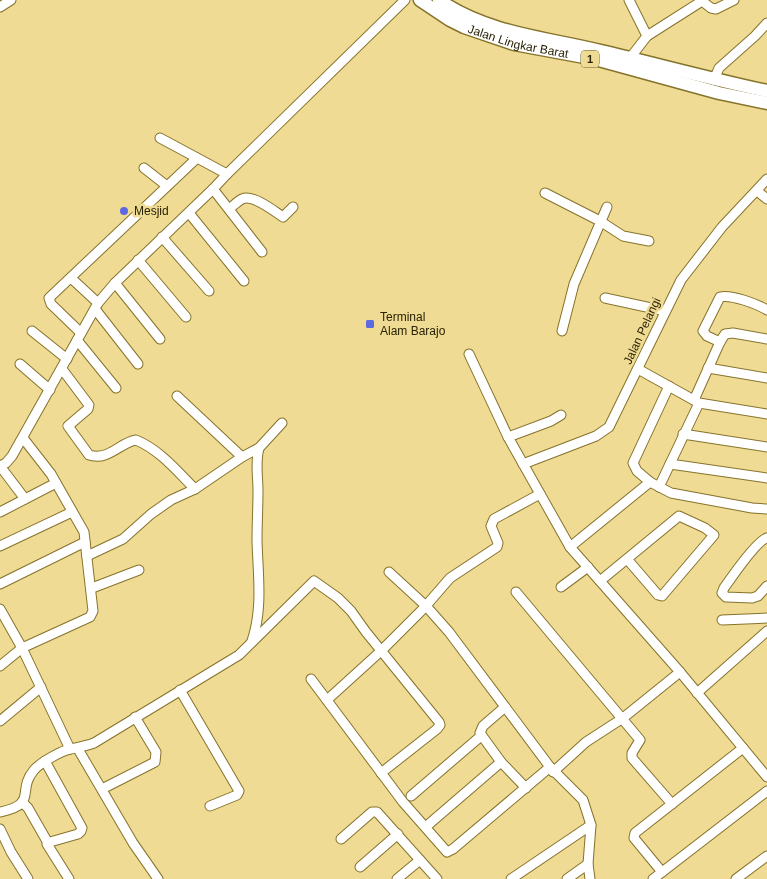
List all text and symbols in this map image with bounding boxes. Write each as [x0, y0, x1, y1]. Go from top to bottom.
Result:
street label: Jalan Lingkar Barat [466, 22, 570, 61]
road number: 1 [581, 51, 599, 68]
place label: Mesjid [134, 204, 169, 218]
marker: Mesjid [118, 205, 130, 217]
street label: Jalan Pelangi [620, 295, 664, 367]
place label: Terminal Alam Barajo [380, 310, 446, 338]
marker: Terminal Alam Barajo [364, 318, 376, 330]

